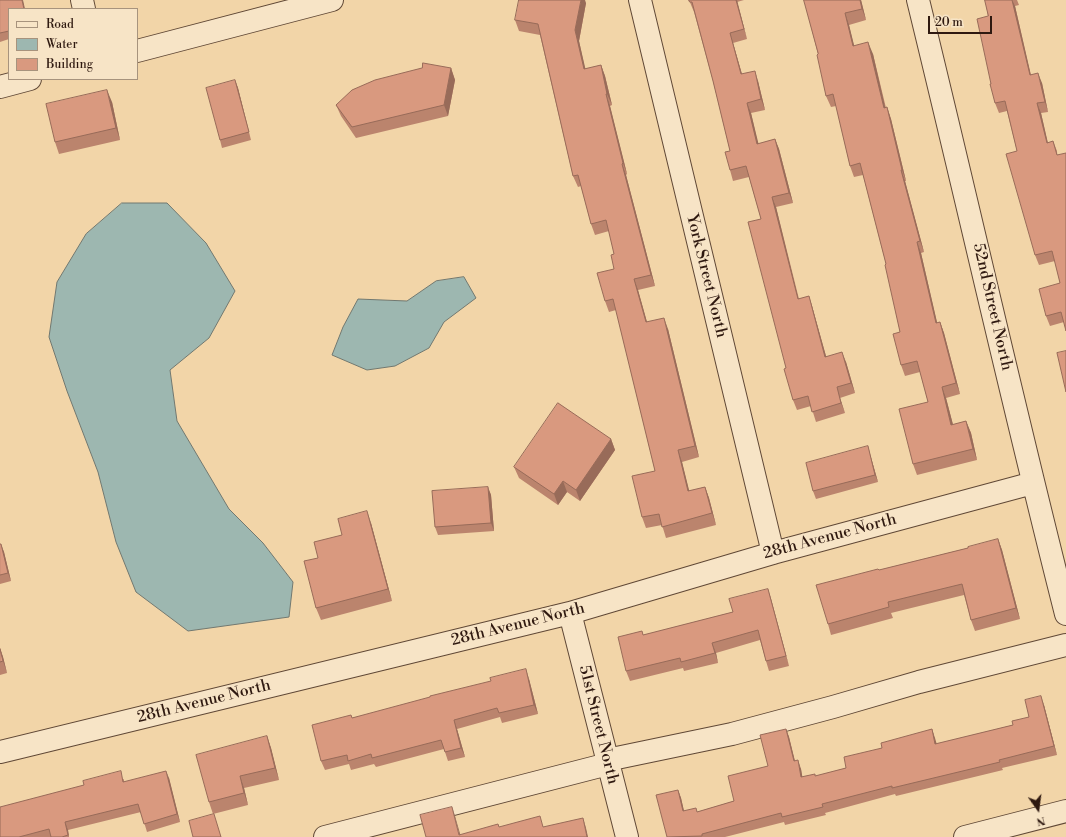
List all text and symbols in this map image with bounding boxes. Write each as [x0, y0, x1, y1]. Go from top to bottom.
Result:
legend [8, 8, 138, 80]
scale bar [930, 8, 994, 34]
text: 20 m [935, 15, 963, 30]
text: Road [46, 17, 74, 32]
text: Water [46, 37, 78, 52]
text: Building [46, 57, 93, 72]
street label: York Street North [681, 212, 731, 340]
street label: 52nd Street North [968, 241, 1016, 373]
street label: 28th Avenue North [761, 510, 899, 564]
street label: 28th Avenue North [449, 599, 587, 651]
street label: 51st Street North [574, 663, 622, 787]
street label: 28th Avenue North [135, 676, 273, 728]
north arrow [1018, 789, 1058, 829]
text: N [1035, 813, 1047, 828]

